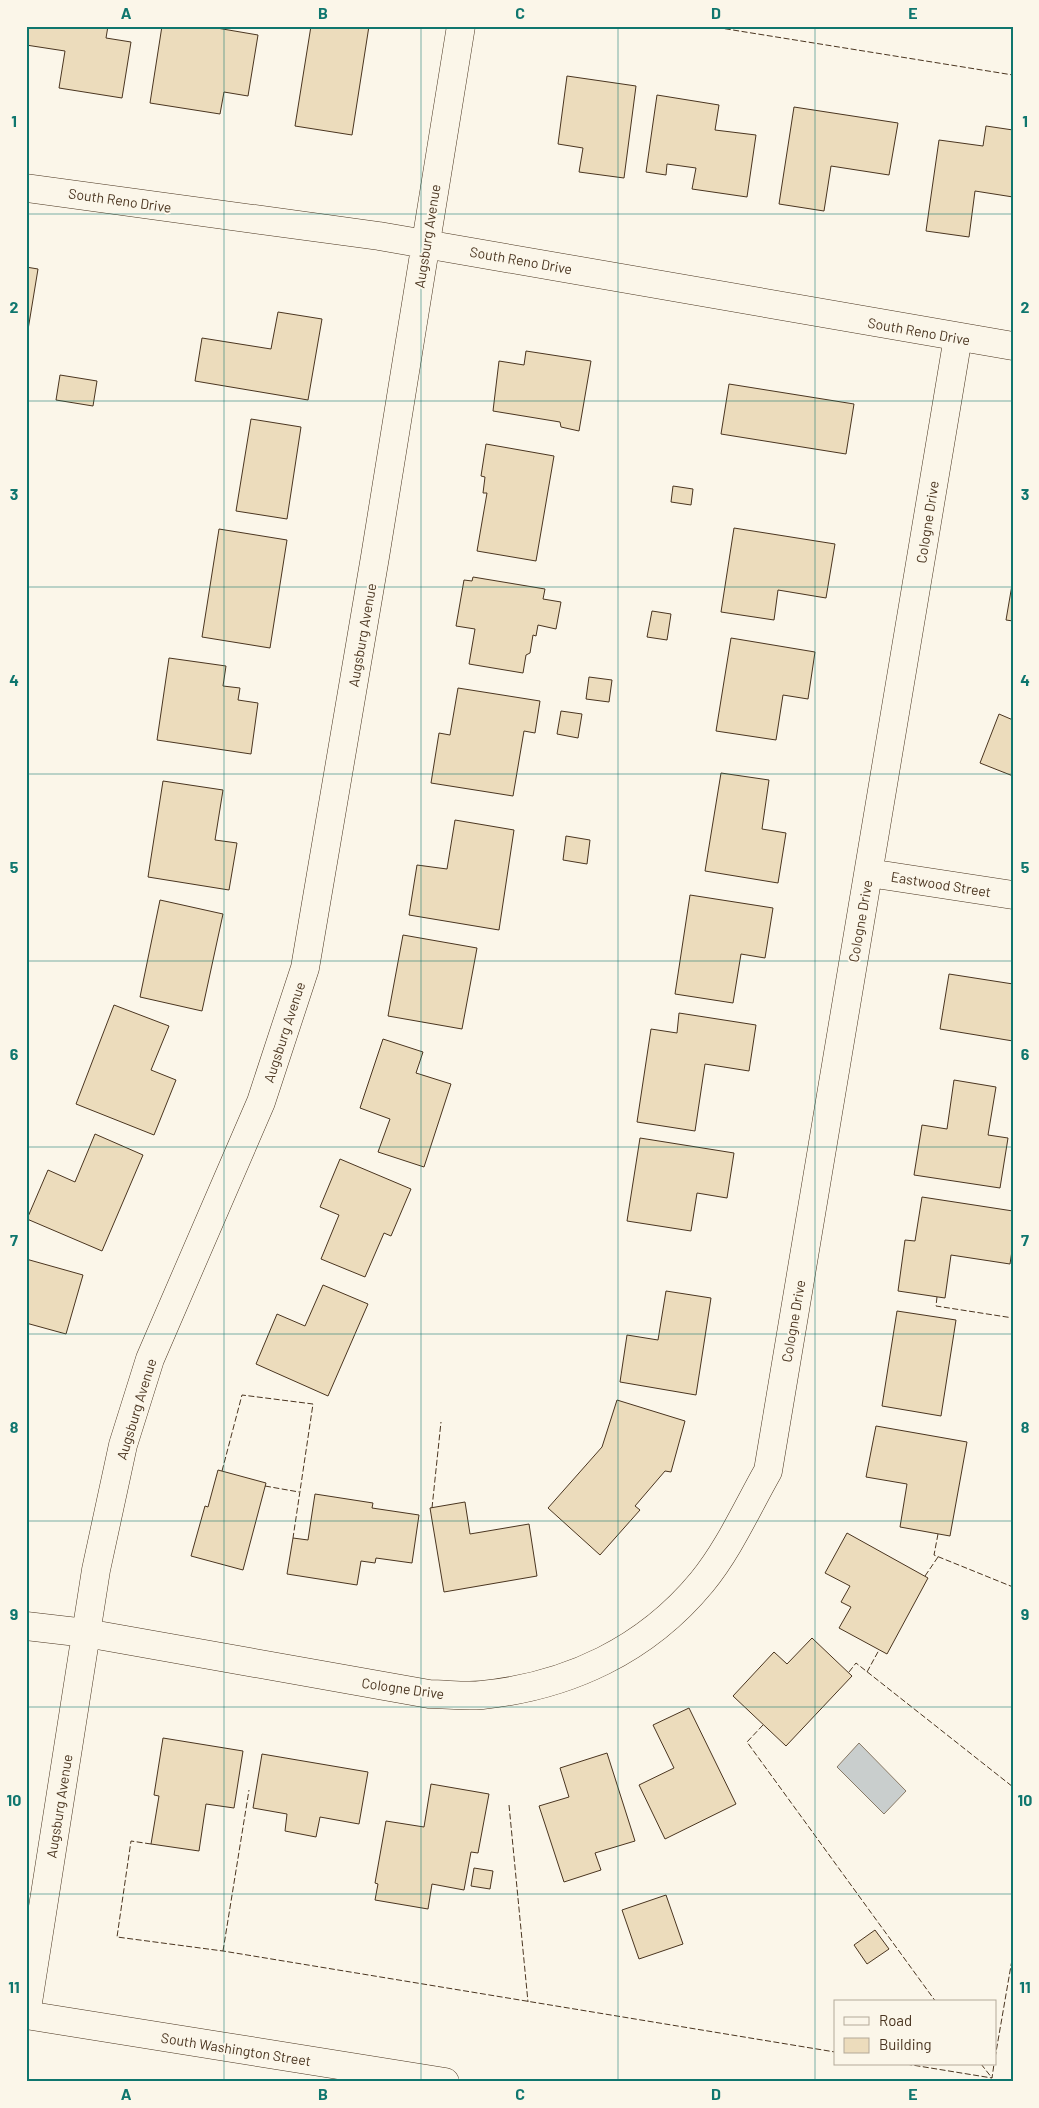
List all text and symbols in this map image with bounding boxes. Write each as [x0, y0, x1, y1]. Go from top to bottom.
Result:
text: A [121, 3, 132, 22]
text: B [318, 3, 328, 22]
text: C [515, 3, 525, 22]
text: D [711, 3, 721, 22]
text: E [908, 3, 918, 22]
text: 1 [11, 111, 17, 130]
text: 1 [1022, 111, 1028, 130]
street label: Augsburg Avenue [410, 183, 444, 289]
street label: South Reno Drive [67, 184, 173, 216]
street label: South Reno Drive [468, 243, 574, 277]
text: 2 [10, 297, 19, 316]
text: 2 [1021, 297, 1030, 316]
street label: South Reno Drive [866, 314, 972, 348]
street label: Cologne Drive [912, 480, 942, 564]
text: 3 [10, 484, 18, 503]
text: 3 [1021, 484, 1029, 503]
street label: Augsburg Avenue [345, 582, 379, 688]
text: 4 [9, 670, 19, 689]
text: 4 [1020, 670, 1030, 689]
text: 5 [10, 857, 19, 876]
text: 5 [1021, 857, 1030, 876]
street label: Eastwood Street [890, 868, 992, 900]
street label: Cologne Drive [844, 878, 876, 964]
street label: Augsburg Avenue [260, 979, 308, 1085]
text: 6 [10, 1044, 19, 1063]
text: 6 [1021, 1044, 1030, 1063]
text: 7 [10, 1230, 18, 1249]
text: 7 [1021, 1230, 1029, 1249]
street label: Cologne Drive [777, 1278, 809, 1364]
street label: Augsburg Avenue [113, 1356, 159, 1462]
text: 8 [10, 1417, 19, 1436]
text: 8 [1021, 1417, 1030, 1436]
text: 9 [10, 1604, 18, 1623]
text: 9 [1021, 1604, 1029, 1623]
street label: Cologne Drive [361, 1674, 445, 1702]
street label: Augsburg Avenue [42, 1753, 76, 1859]
text: 10 [7, 1790, 21, 1809]
text: 10 [1018, 1790, 1032, 1809]
text: 11 [8, 1977, 20, 1996]
text: 11 [1019, 1977, 1031, 1996]
legend [834, 2000, 996, 2066]
text: Road [879, 2011, 912, 2029]
street label: South Washington Street [160, 2029, 312, 2069]
text: Building [879, 2035, 932, 2053]
text: A [121, 2084, 132, 2103]
text: B [318, 2084, 328, 2103]
text: C [515, 2084, 525, 2103]
text: D [711, 2084, 721, 2103]
text: E [908, 2084, 918, 2103]

